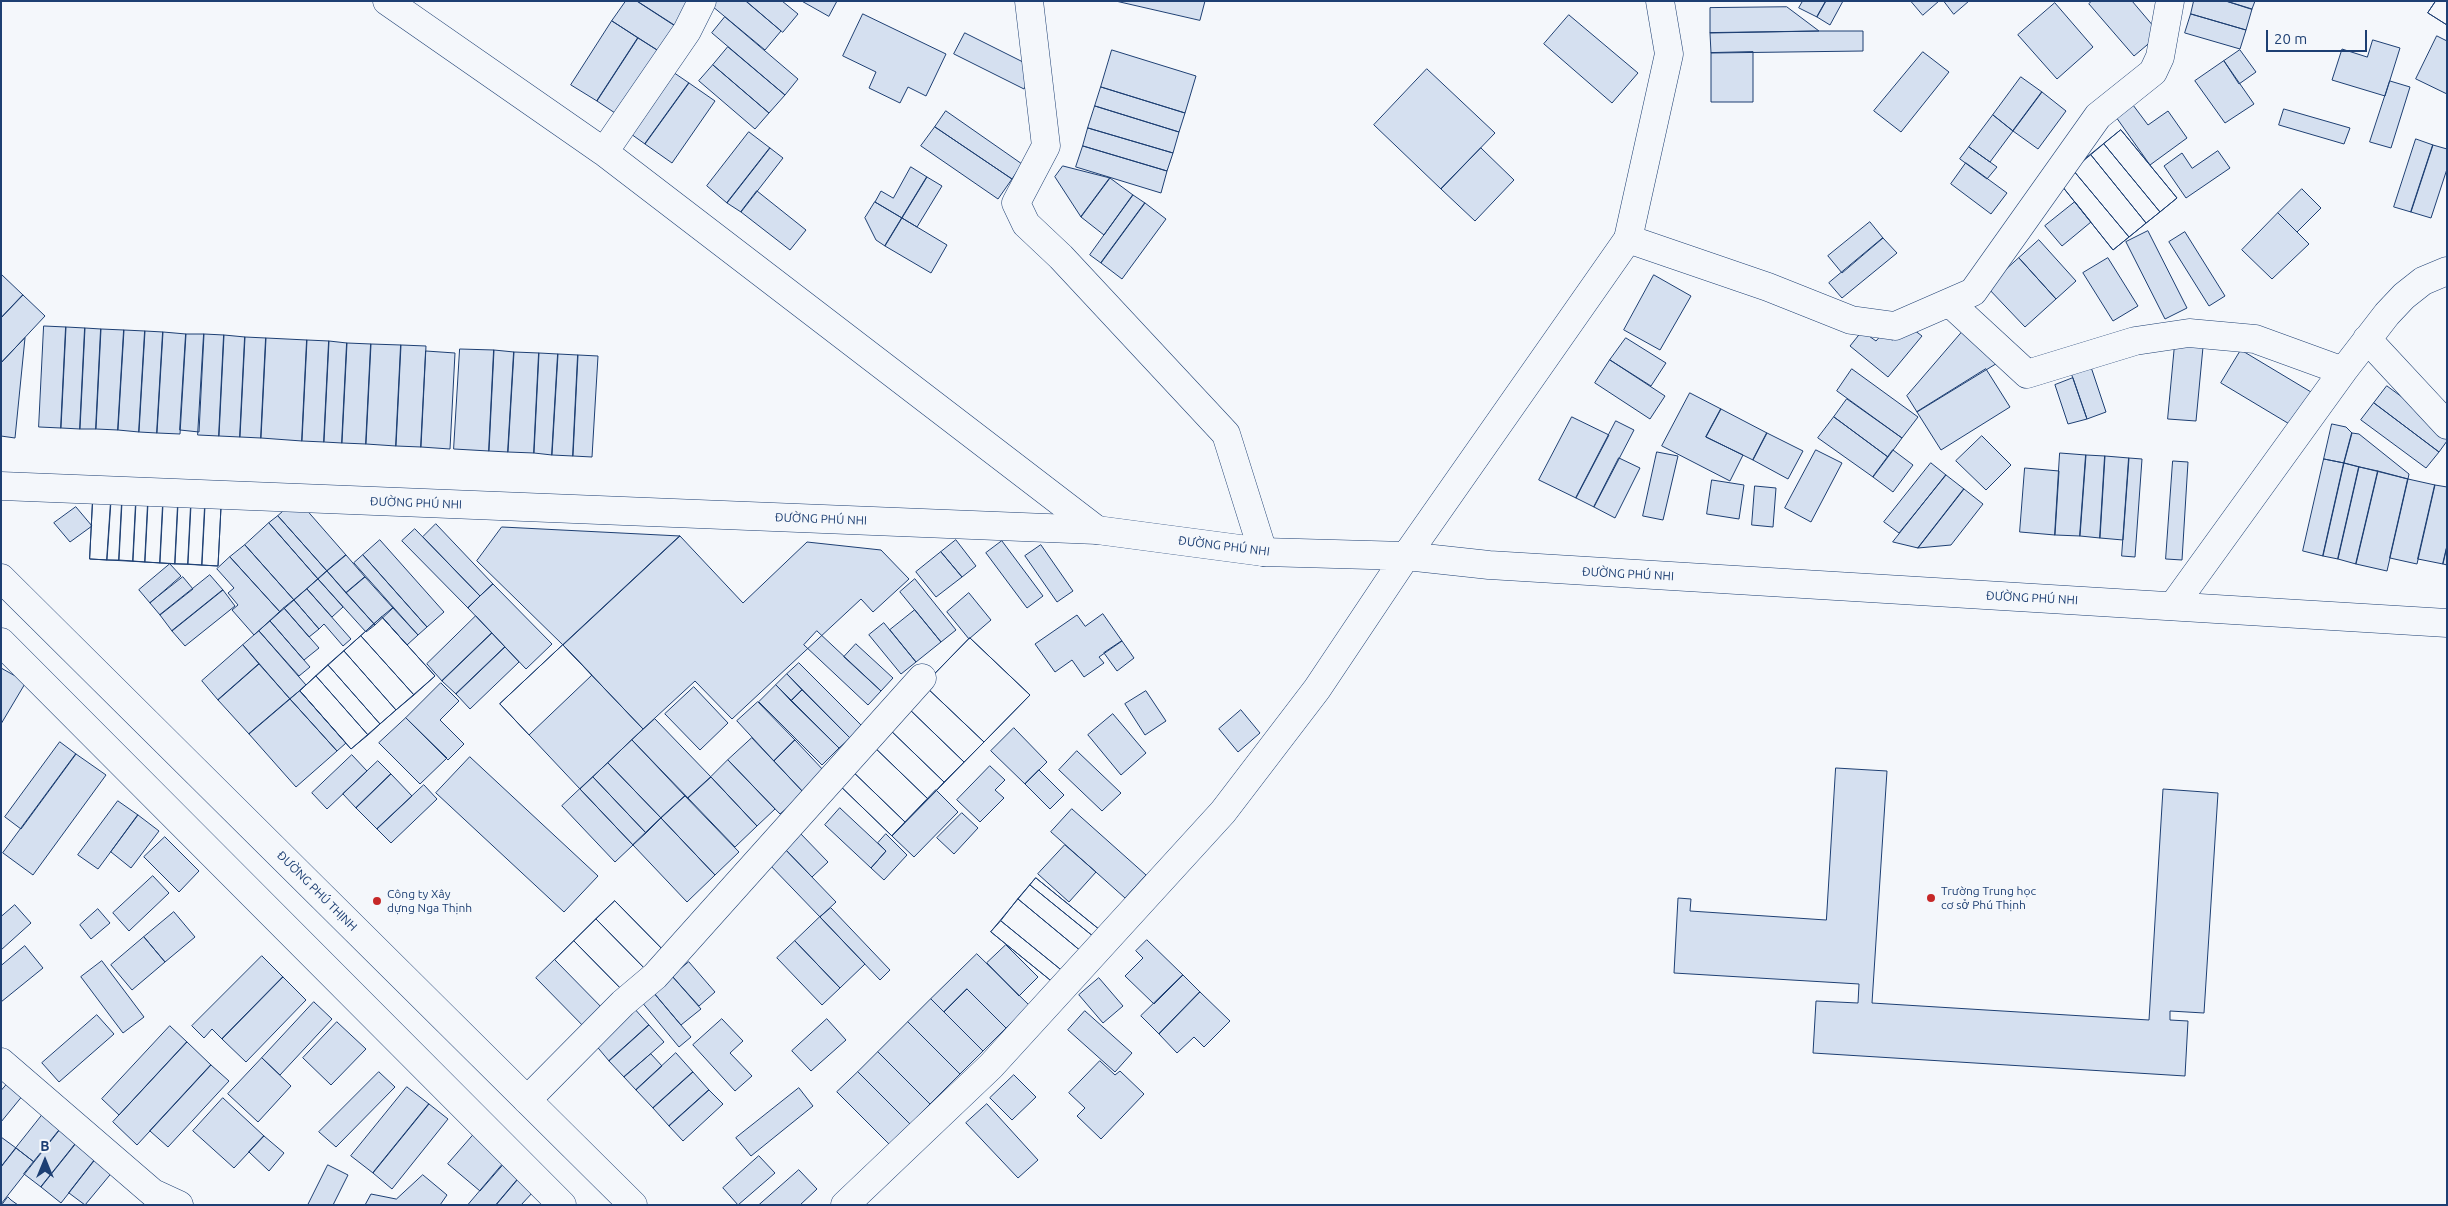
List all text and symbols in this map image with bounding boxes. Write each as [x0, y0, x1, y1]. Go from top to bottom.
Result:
scale bar [2268, 20, 2369, 52]
text: 20 m [2274, 30, 2307, 47]
street label: ĐƯỜNG PHÚ NHI [370, 494, 462, 512]
street label: ĐƯỜNG PHÚ NHI [775, 510, 867, 528]
street label: ĐƯỜNG PHÚ NHI [1177, 533, 1271, 559]
street label: ĐƯỜNG PHÚ NHI [1582, 564, 1674, 584]
street label: ĐƯỜNG PHÚ NHI [1986, 588, 2078, 608]
street label: ĐƯỜNG PHÚ THỊNH [274, 848, 360, 934]
place label: Trường Trung học cơ sở Phú Thịnh [1941, 884, 2036, 912]
place label: Công ty Xây dựng Nga Thịnh [387, 887, 472, 915]
marker: Trường Trung học cơ sở Phú Thịnh [1925, 892, 1937, 904]
marker: Công ty Xây dựng Nga Thịnh [371, 895, 383, 907]
north arrow [20, 1136, 70, 1186]
text: B [40, 1138, 50, 1154]

